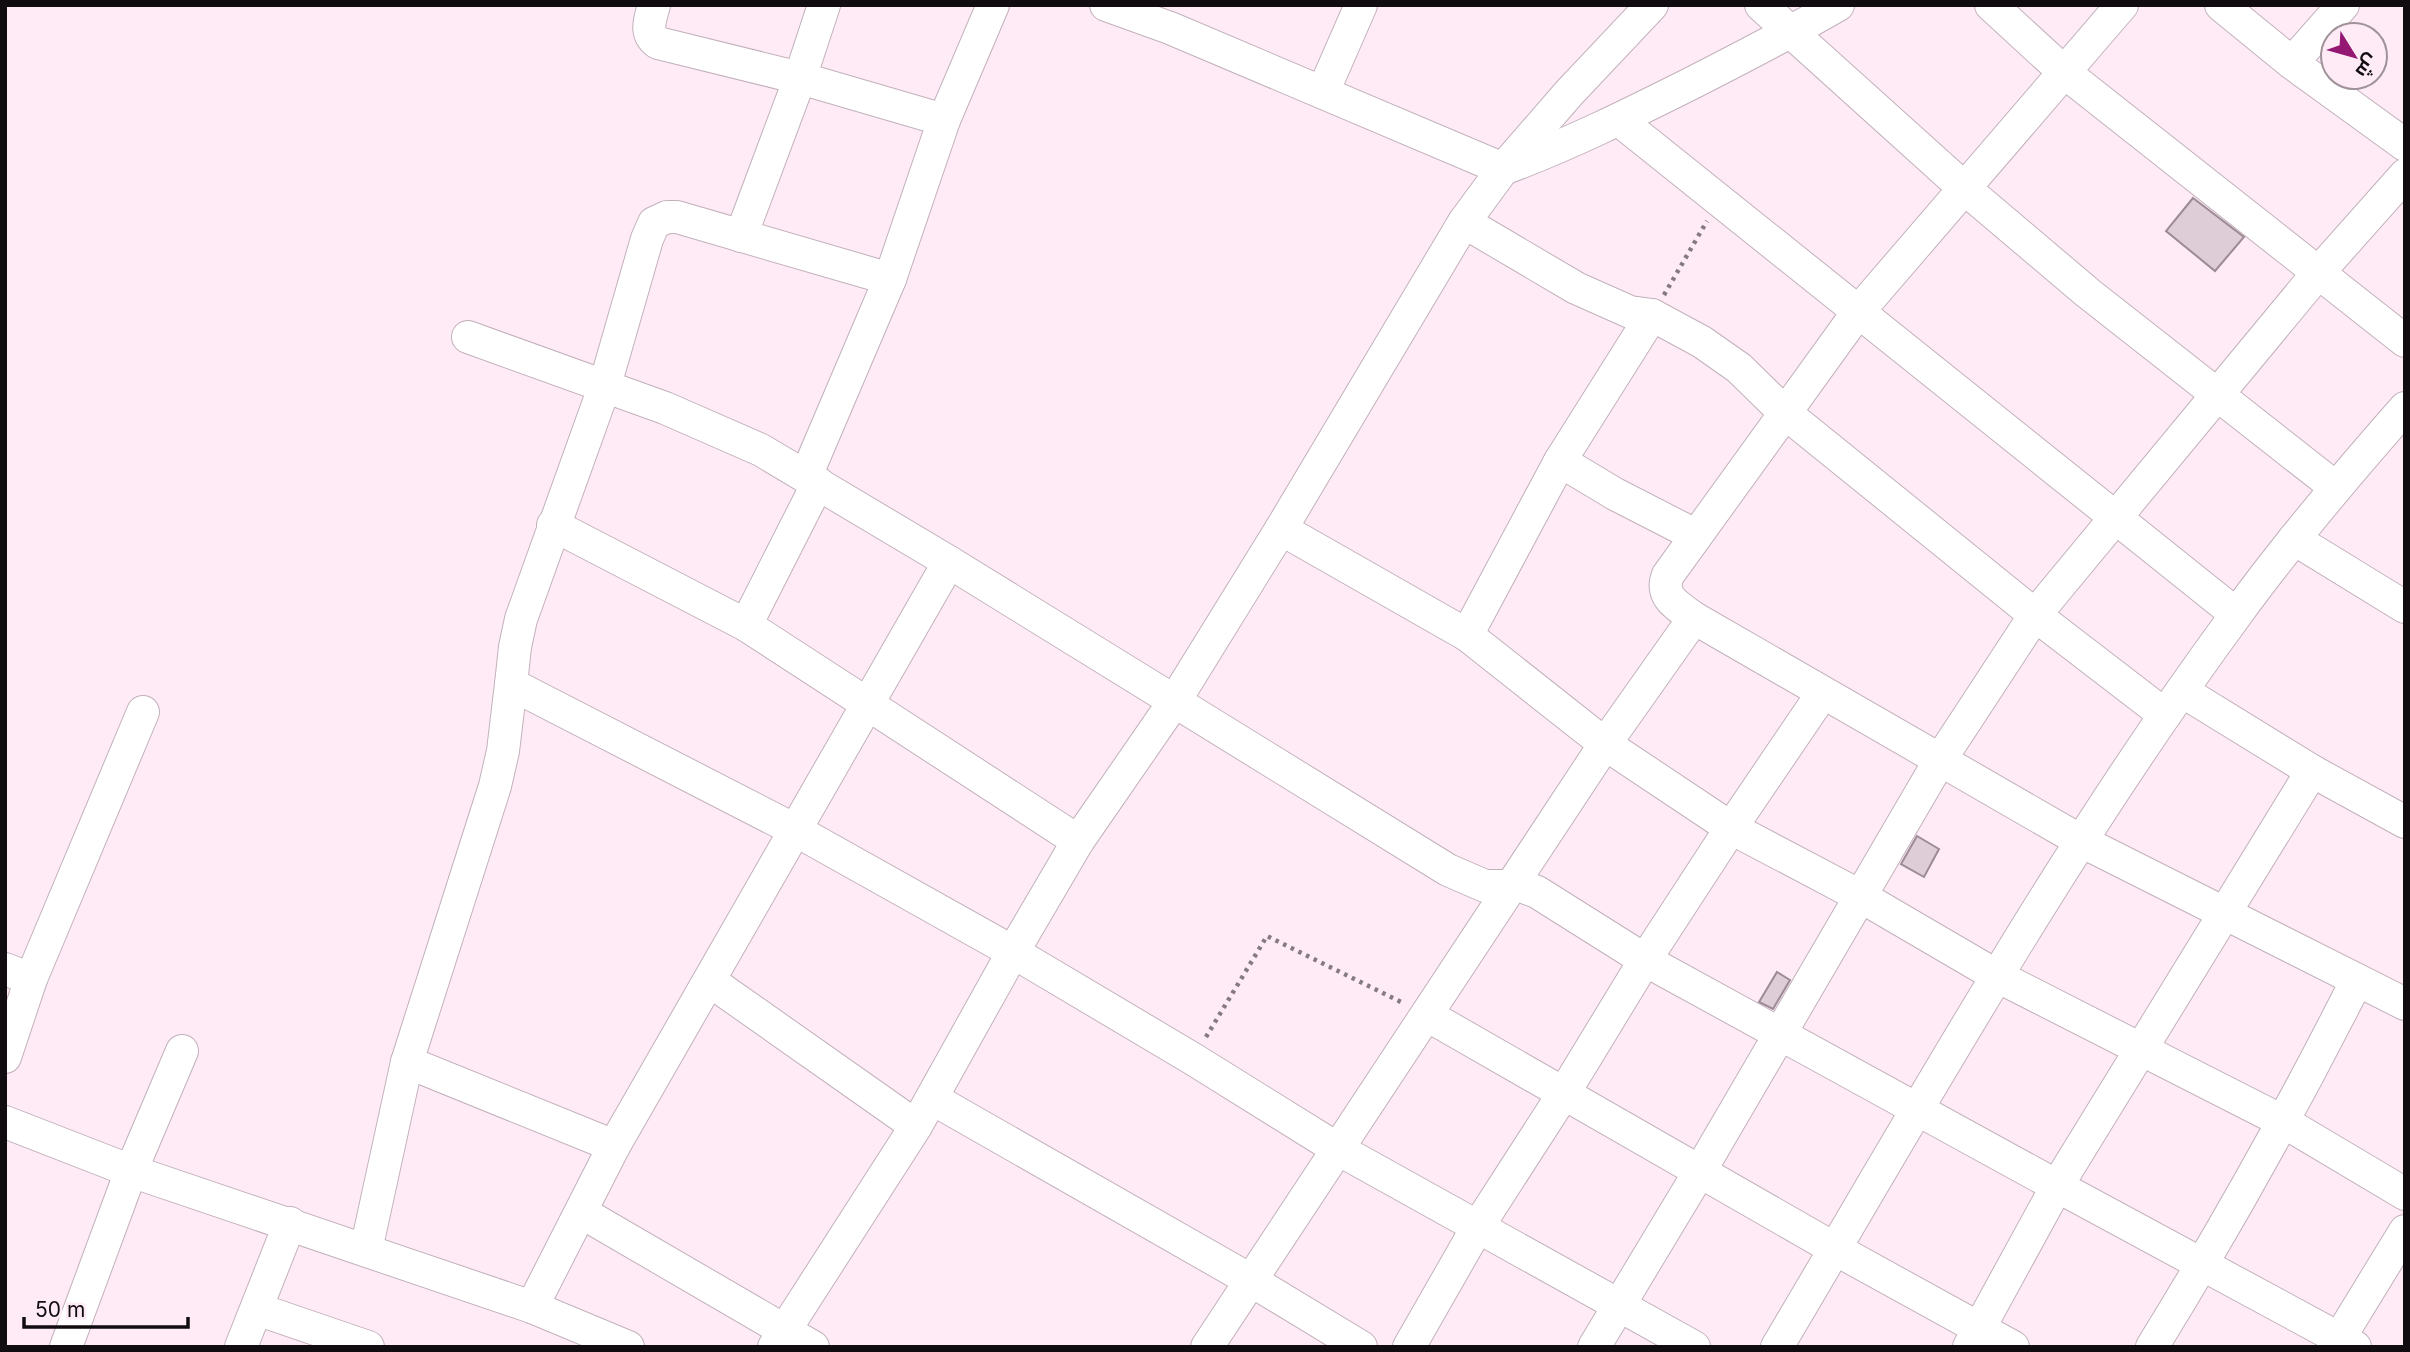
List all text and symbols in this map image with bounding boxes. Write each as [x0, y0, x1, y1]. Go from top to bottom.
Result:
north arrow [2319, 21, 2389, 91]
text: ش [2351, 49, 2384, 83]
scale bar [24, 1286, 189, 1330]
text: 50 m [35, 1297, 85, 1322]

